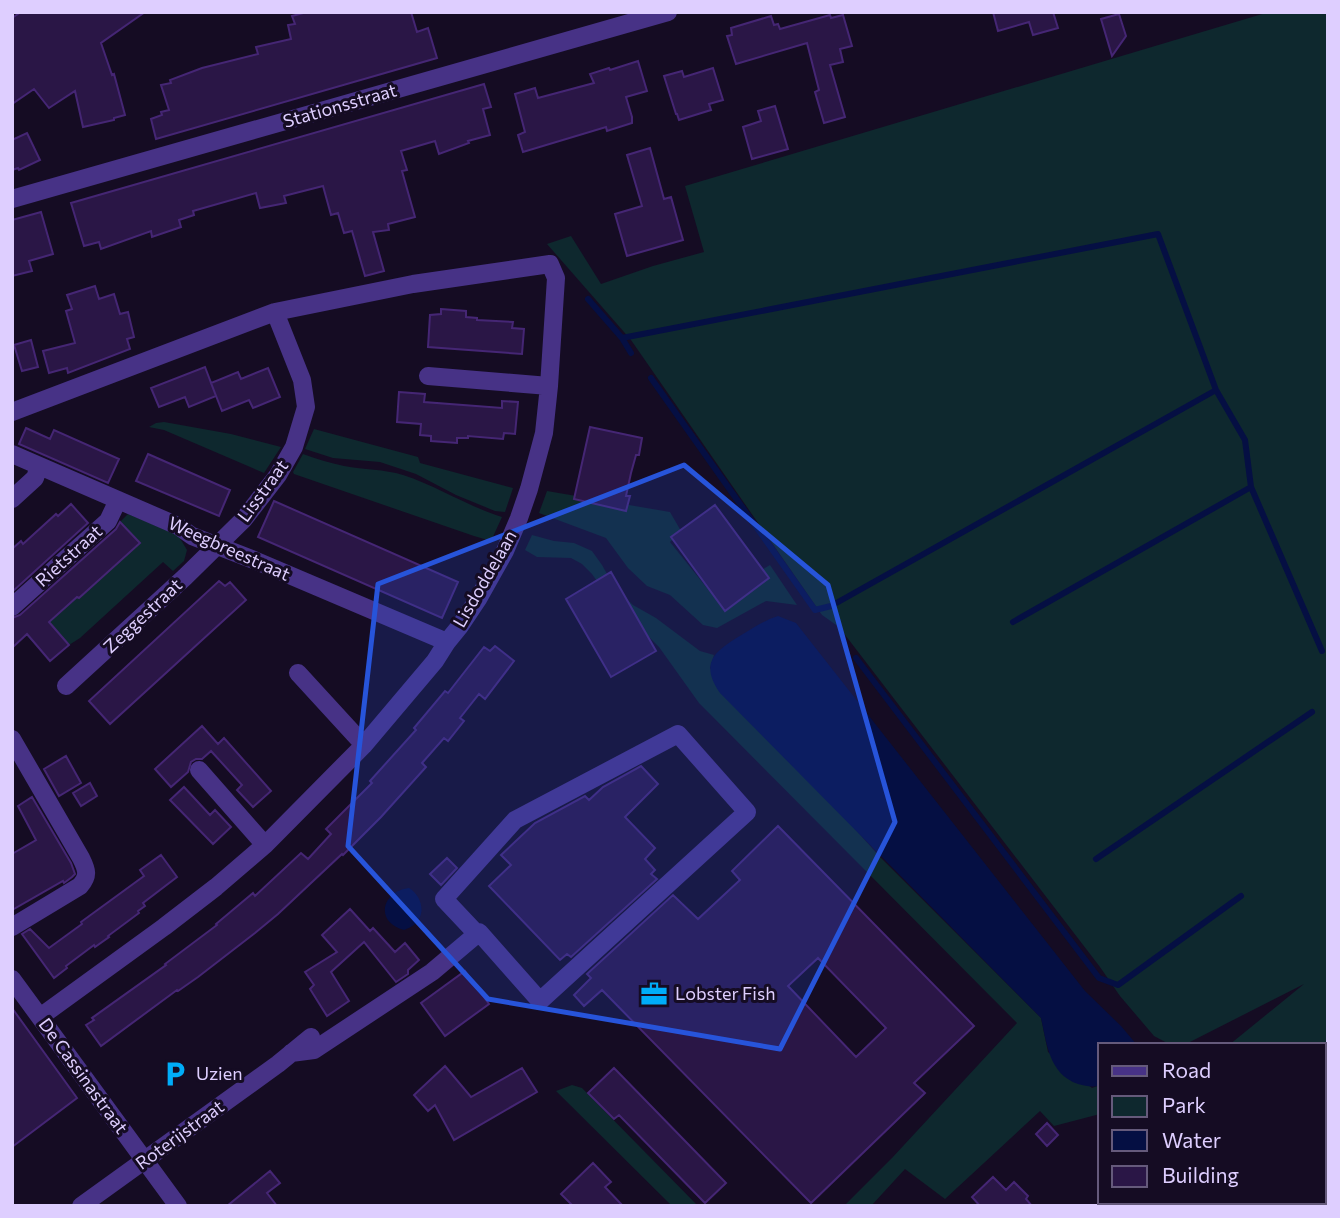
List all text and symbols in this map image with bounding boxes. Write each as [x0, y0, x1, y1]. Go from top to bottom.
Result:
street label: Stationsstraat [280, 78, 399, 132]
street label: Lisstraat [232, 455, 292, 526]
street label: Weegbreestraat [165, 511, 294, 585]
street label: Rietstraat [30, 520, 106, 591]
street label: Lisdoddelaan [448, 526, 521, 631]
street label: Zeggestraat [99, 573, 186, 657]
office icon: Lobster Fish [639, 979, 669, 1009]
place label: Lobster Fish [675, 982, 776, 1004]
street label: De Cassinastraat [35, 1013, 133, 1137]
legend [1098, 1043, 1326, 1204]
text: Road [1162, 1057, 1211, 1082]
parking icon: Uzien [160, 1059, 190, 1089]
place label: Uzien [196, 1062, 243, 1084]
text: Park [1162, 1092, 1206, 1117]
street label: Roterijstraat [131, 1095, 228, 1174]
text: Water [1162, 1127, 1221, 1152]
text: Building [1162, 1162, 1239, 1187]

